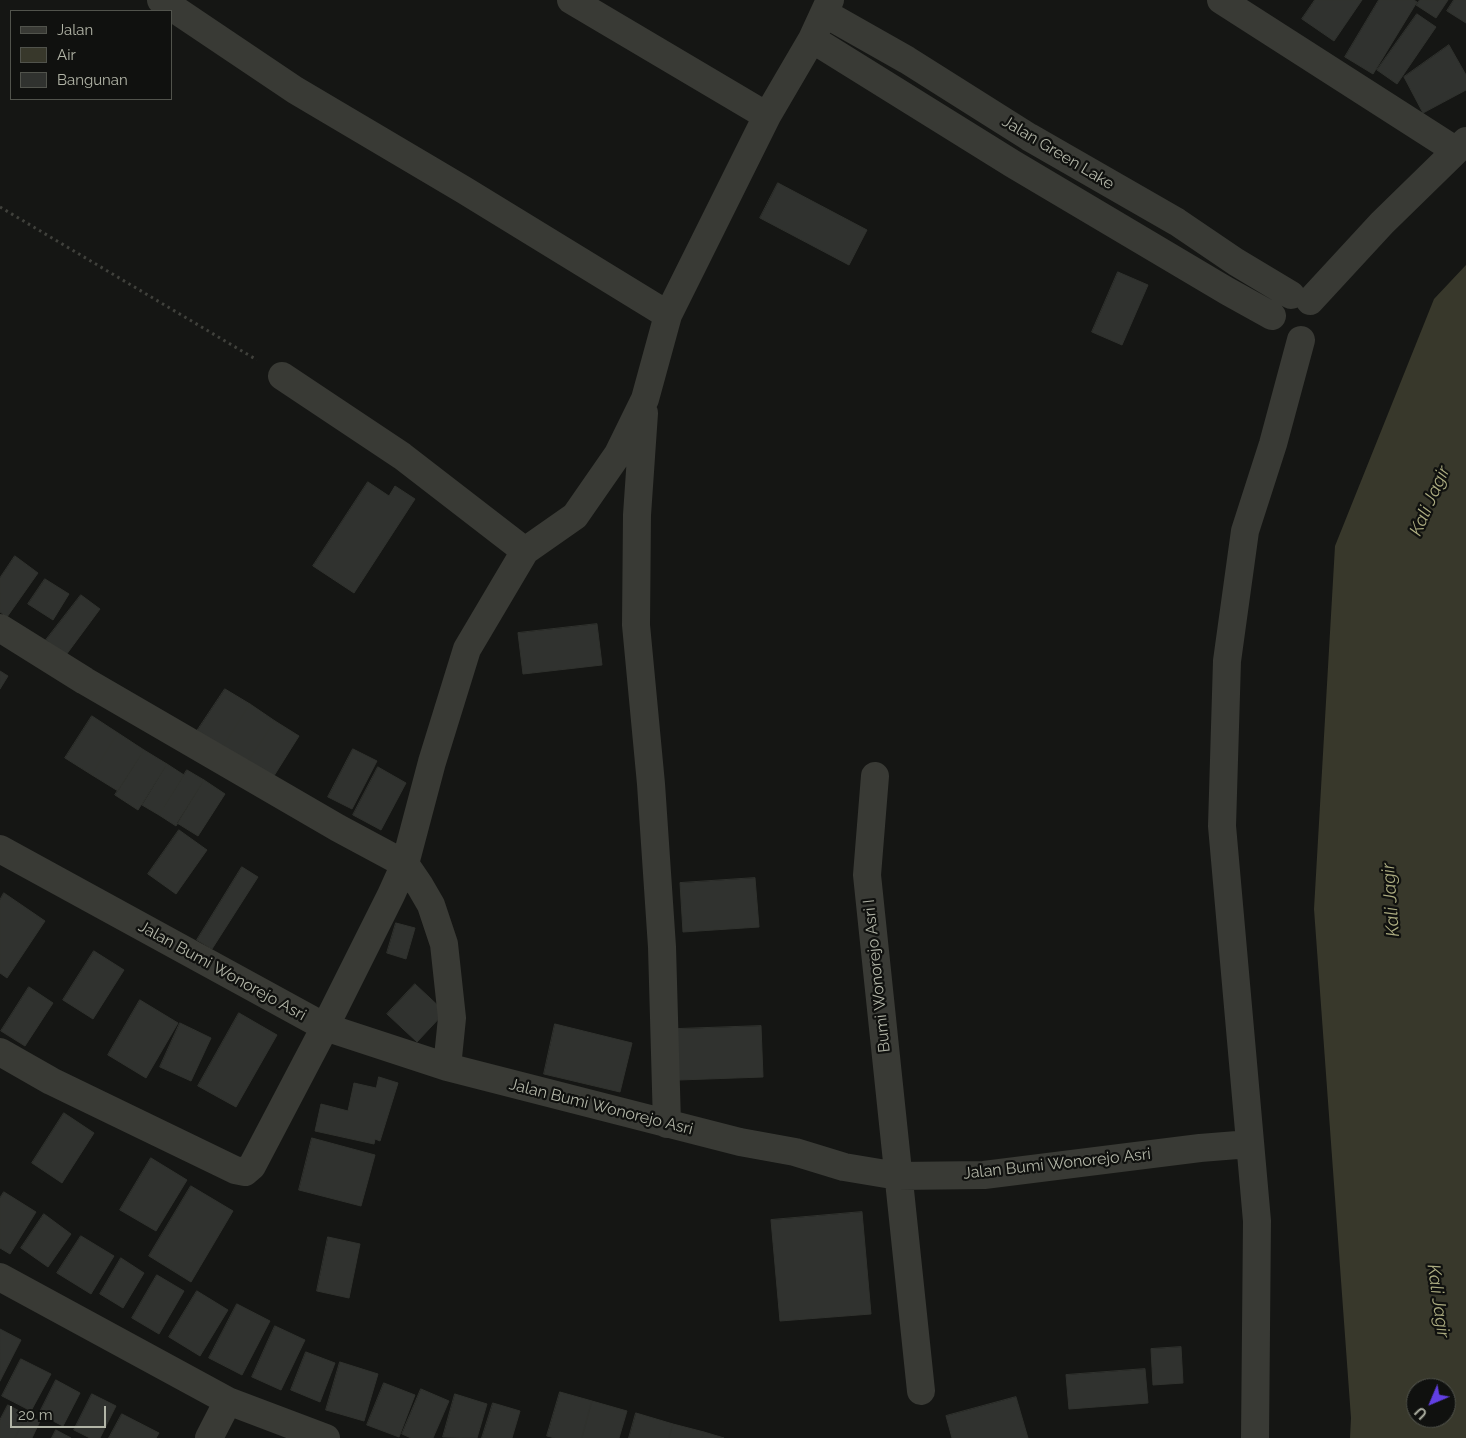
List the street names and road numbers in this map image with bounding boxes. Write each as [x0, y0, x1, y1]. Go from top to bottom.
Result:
street label: Jalan Green Lake [999, 112, 1117, 194]
street label: Bumi Wonorejo Asri I [859, 898, 895, 1054]
street label: Jalan Bumi Wonorejo Asri [135, 917, 309, 1025]
street label: Jalan Bumi Wonorejo Asri [507, 1075, 695, 1139]
street label: Jalan Bumi Wonorejo Asri [962, 1145, 1152, 1183]

